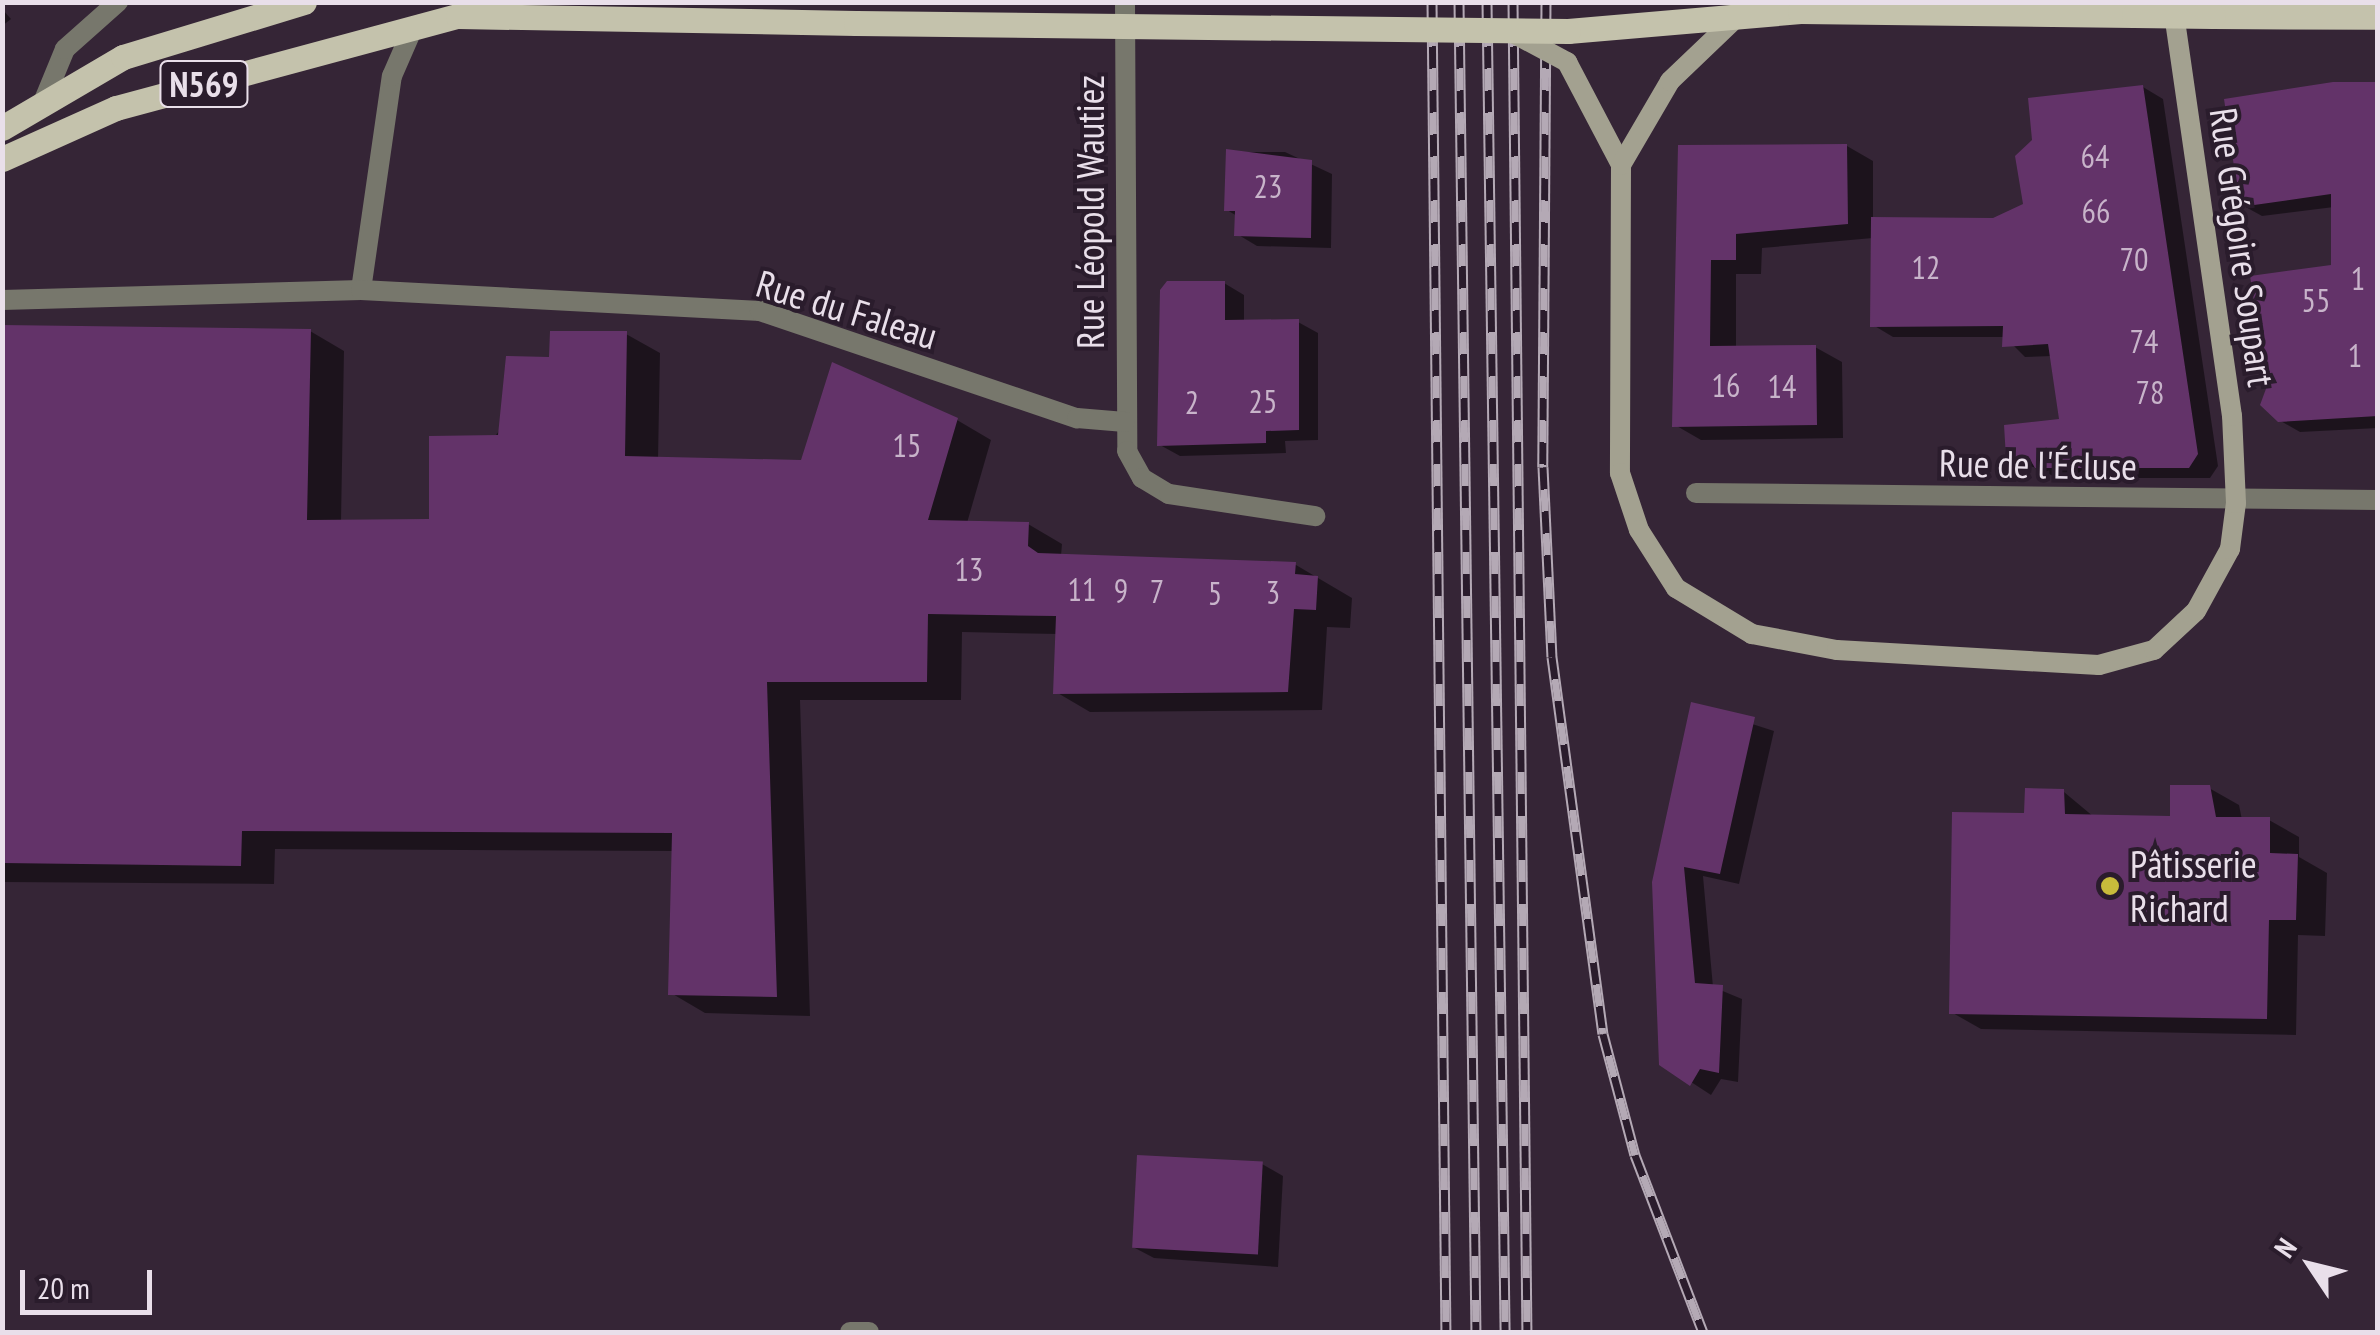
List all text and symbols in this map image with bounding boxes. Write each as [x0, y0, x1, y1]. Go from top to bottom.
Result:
road number: N569 [159, 54, 249, 114]
street label: Rue Léopold Wautiez [1067, 75, 1113, 349]
street label: Rue Grégoire Soupart [2201, 105, 2285, 389]
house number: 64 [2081, 137, 2109, 175]
house number: 23 [1254, 167, 1282, 205]
house number: 66 [2082, 192, 2110, 230]
house number: 70 [2120, 240, 2148, 278]
house number: 12 [1912, 248, 1940, 286]
house number: 1 [2351, 259, 2365, 297]
street label: Rue du Faleau [751, 260, 943, 358]
house number: 55 [2302, 281, 2330, 319]
house number: 74 [2130, 322, 2158, 360]
house number: 1 [2348, 336, 2362, 374]
house number: 16 [1712, 366, 1740, 404]
house number: 14 [1768, 367, 1796, 405]
house number: 78 [2136, 373, 2164, 411]
house number: 25 [1249, 382, 1277, 420]
house number: 2 [1185, 383, 1199, 421]
house number: 15 [893, 426, 921, 464]
street label: Rue de l'Écluse [1939, 439, 2137, 489]
house number: 13 [955, 550, 983, 588]
house number: 11 [1068, 570, 1096, 608]
house number: 9 [1114, 571, 1128, 609]
house number: 7 [1150, 572, 1164, 610]
house number: 3 [1266, 573, 1280, 611]
house number: 5 [1208, 574, 1222, 612]
place label: Pâtisserie Richard [2130, 841, 2257, 931]
marker: Pâtisserie Richard [2099, 875, 2121, 897]
north arrow [2260, 1215, 2360, 1315]
text: N [2266, 1231, 2305, 1264]
scale bar [25, 1250, 158, 1312]
text: 20 m [37, 1268, 90, 1307]

